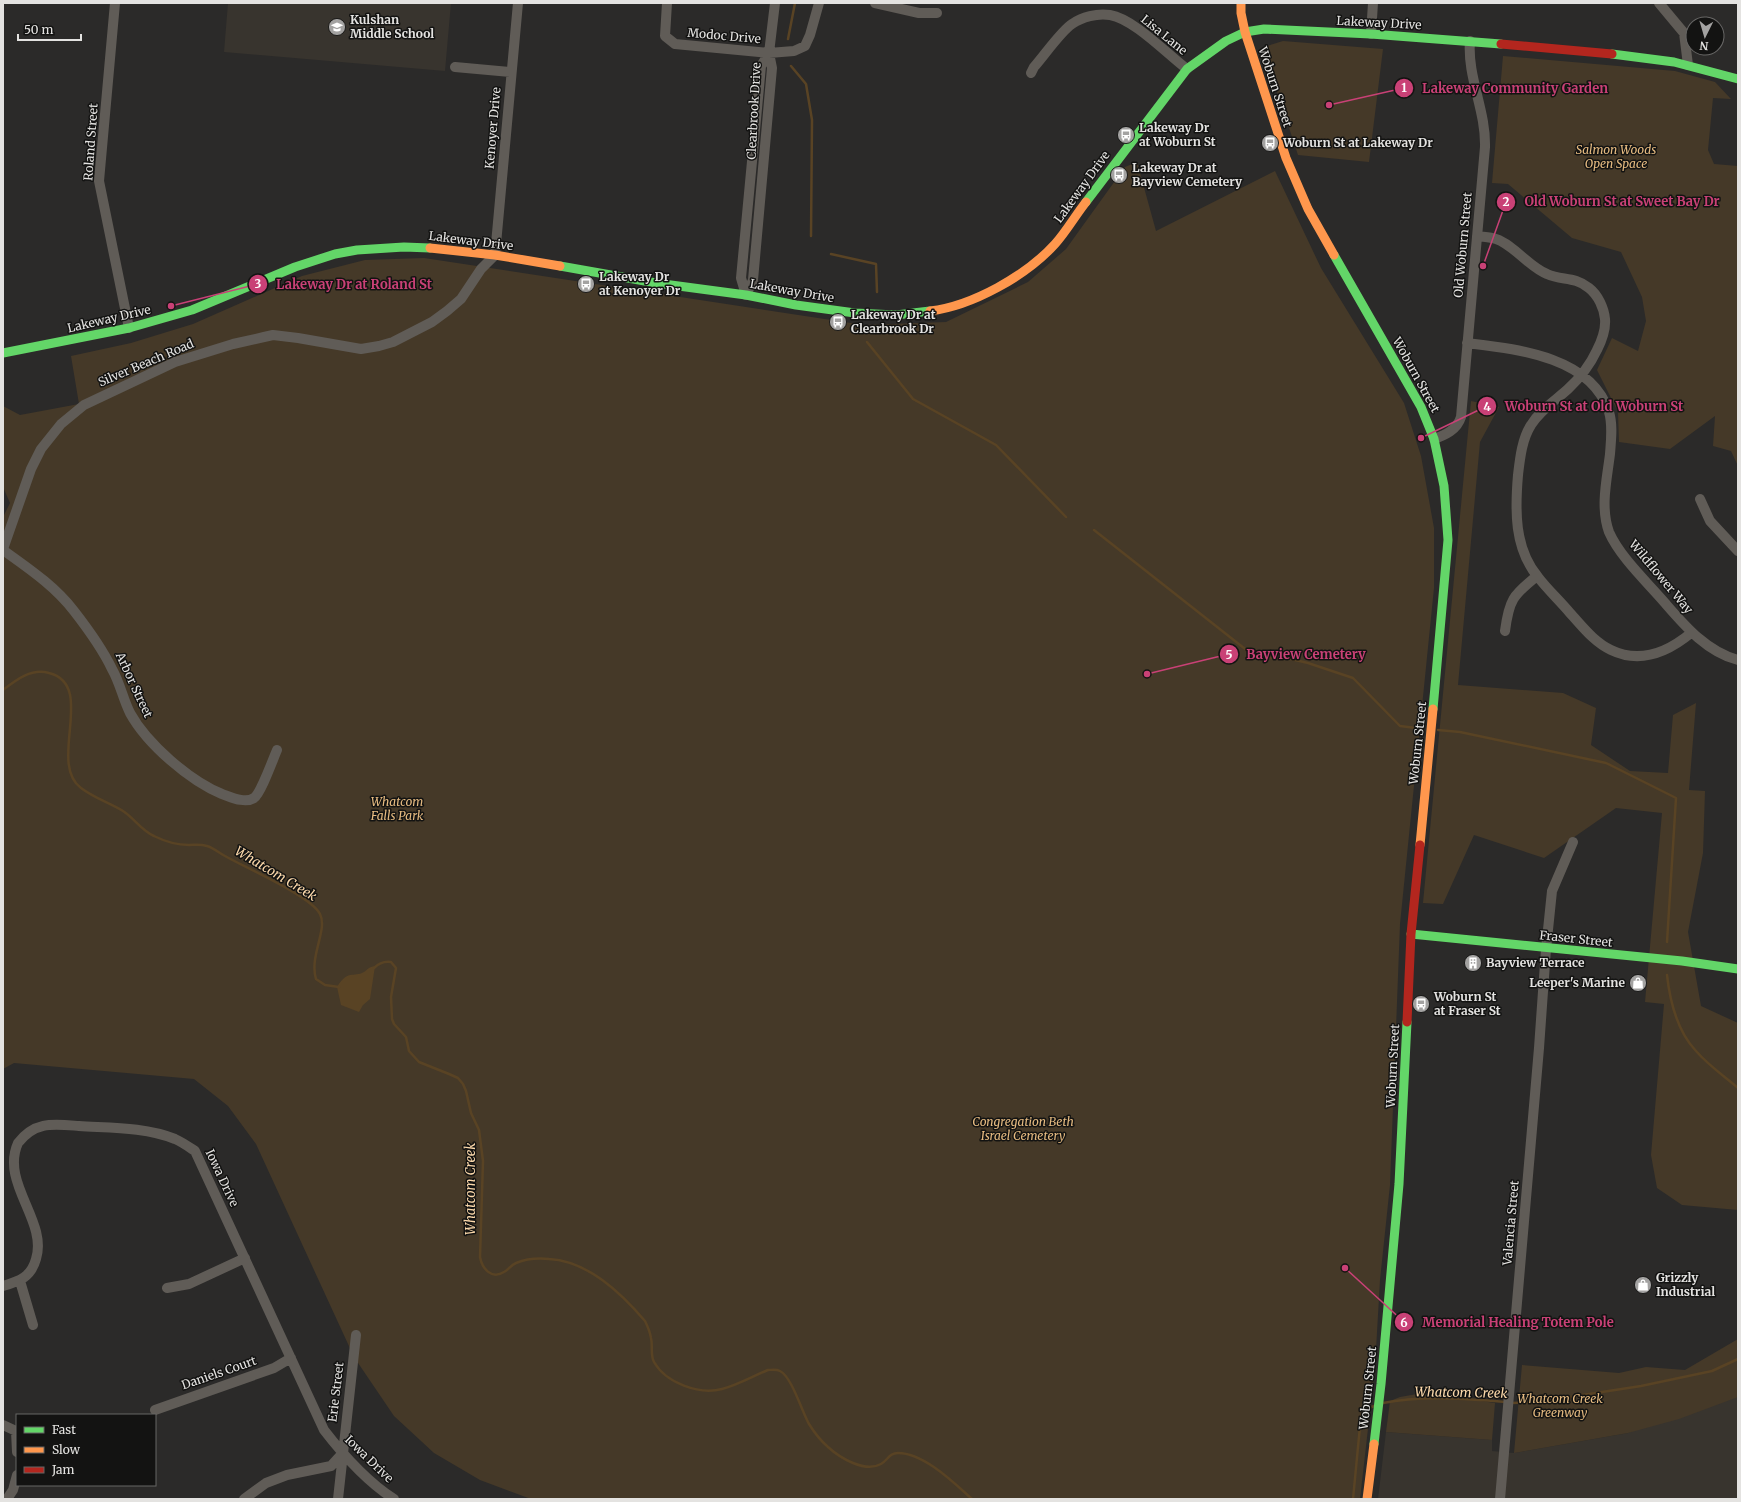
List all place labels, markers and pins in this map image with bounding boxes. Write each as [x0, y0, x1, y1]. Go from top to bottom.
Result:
place label: Kulshan Middle School [350, 12, 434, 41]
school or university icon: Kulshan Middle School [327, 17, 347, 37]
callout: Lakeway Community Garden [1394, 75, 1616, 100]
place label: Lakeway Dr at Woburn St [1139, 120, 1216, 149]
bus stop icon: Lakeway Dr at Woburn St [1116, 125, 1136, 145]
bus stop icon: Woburn St at Lakeway Dr [1260, 133, 1280, 153]
place label: Woburn St at Lakeway Dr [1282, 135, 1433, 150]
place label: Lakeway Dr at Bayview Cemetery [1132, 160, 1243, 189]
bus stop icon: Lakeway Dr at Bayview Cemetery [1109, 165, 1129, 185]
callout: Old Woburn St at Sweet Bay Dr [1496, 189, 1727, 214]
place label: Lakeway Dr at Kenoyer Dr [599, 269, 681, 298]
callout: Lakeway Dr at Roland St [248, 272, 440, 297]
bus stop icon: Lakeway Dr at Kenoyer Dr [576, 274, 596, 294]
place label: Lakeway Dr at Clearbrook Dr [851, 307, 936, 336]
bus stop icon: Lakeway Dr at Clearbrook Dr [828, 312, 848, 332]
callout: Woburn St at Old Woburn St [1477, 394, 1691, 419]
callout: Bayview Cemetery [1219, 642, 1374, 667]
building icon: Bayview Terrace [1463, 953, 1483, 973]
place label: Bayview Terrace [1486, 955, 1585, 970]
shop icon: Leeper's Marine [1628, 973, 1648, 993]
place label: Leeper's Marine [1529, 975, 1625, 990]
place label: Woburn St at Fraser St [1433, 989, 1501, 1018]
bus stop icon: Woburn St at Fraser St [1411, 994, 1431, 1014]
place label: Grizzly Industrial [1656, 1270, 1715, 1299]
shop icon: Grizzly Industrial [1633, 1275, 1653, 1295]
callout: Memorial Healing Totem Pole [1394, 1310, 1622, 1335]

